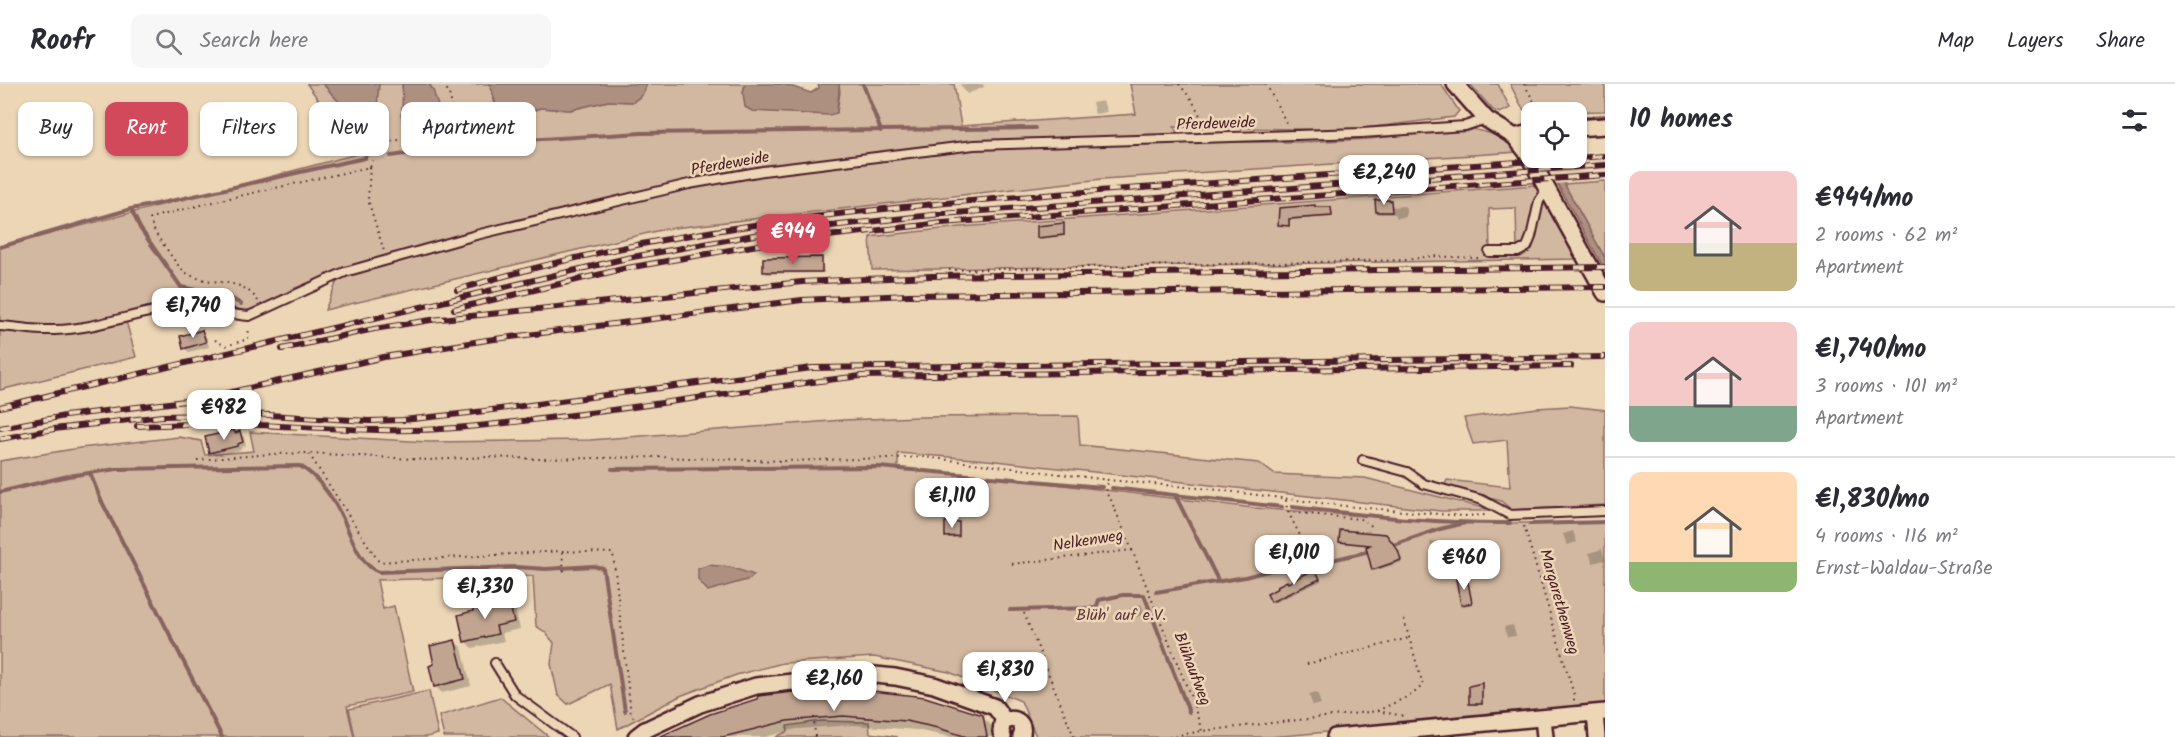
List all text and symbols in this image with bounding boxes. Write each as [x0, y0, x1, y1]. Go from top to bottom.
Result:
search box [131, 14, 551, 68]
text: Roofr [30, 19, 95, 64]
text: Search here [200, 24, 308, 59]
icon: search [152, 25, 185, 58]
text: Map [1937, 25, 1974, 58]
text: Layers [2007, 25, 2063, 58]
text: Share [2096, 25, 2145, 58]
text: 10 homes [1629, 99, 1733, 141]
chip: Buy [18, 102, 93, 156]
chip: Rent [105, 102, 188, 156]
chip: Filters [200, 102, 297, 156]
chip: New [309, 102, 389, 156]
chip: Apartment [401, 102, 536, 156]
map controls [1521, 102, 1587, 168]
button: locate [1521, 102, 1587, 168]
icon: filters [2118, 104, 2151, 137]
street label: Pferdeweide [1176, 110, 1256, 138]
street label: Pferdeweide [689, 145, 771, 183]
pin: €2,240 [1335, 155, 1433, 206]
text: €2,240 [1353, 158, 1415, 190]
text: €944/mo [1815, 178, 1913, 220]
icon: home [1677, 195, 1749, 267]
pin: €944 [757, 214, 829, 265]
text: €944 [771, 217, 815, 249]
text: 2 rooms · 62 m² [1815, 220, 1957, 252]
text: Apartment [1815, 252, 1904, 284]
pin: €1,740 [144, 288, 242, 339]
text: €1,740 [166, 291, 220, 323]
text: €1,740/mo [1815, 329, 1926, 371]
icon: home [1677, 346, 1749, 418]
text: 3 rooms · 101 m² [1815, 371, 1957, 403]
pin: €982 [188, 390, 260, 441]
text: €982 [201, 393, 247, 425]
text: Apartment [1815, 403, 1904, 435]
pin: €1,110 [903, 478, 1001, 529]
text: €1,830/mo [1815, 479, 1930, 521]
text: €1,110 [929, 481, 975, 513]
icon: home [1677, 496, 1749, 568]
text: 4 rooms · 116 m² [1815, 521, 1958, 553]
street label: Nelkenweg [1051, 523, 1125, 559]
pin: €1,010 [1245, 535, 1343, 586]
text: €1,010 [1269, 538, 1319, 570]
pin: €960 [1428, 540, 1500, 591]
text: €960 [1442, 543, 1486, 575]
street label: Margarethenweg [1532, 546, 1586, 658]
text: Ernst-Waldau-Straße [1815, 553, 1993, 585]
pin: €1,330 [436, 569, 534, 620]
text: €1,330 [457, 572, 513, 604]
park label: Blüh' auf e.V. [1076, 603, 1166, 628]
street label: Blühaufweg [1167, 629, 1217, 709]
pin: €1,830 [956, 652, 1054, 703]
text: €1,830 [977, 655, 1033, 687]
pin: €2,160 [785, 661, 883, 712]
text: €2,160 [806, 664, 862, 696]

